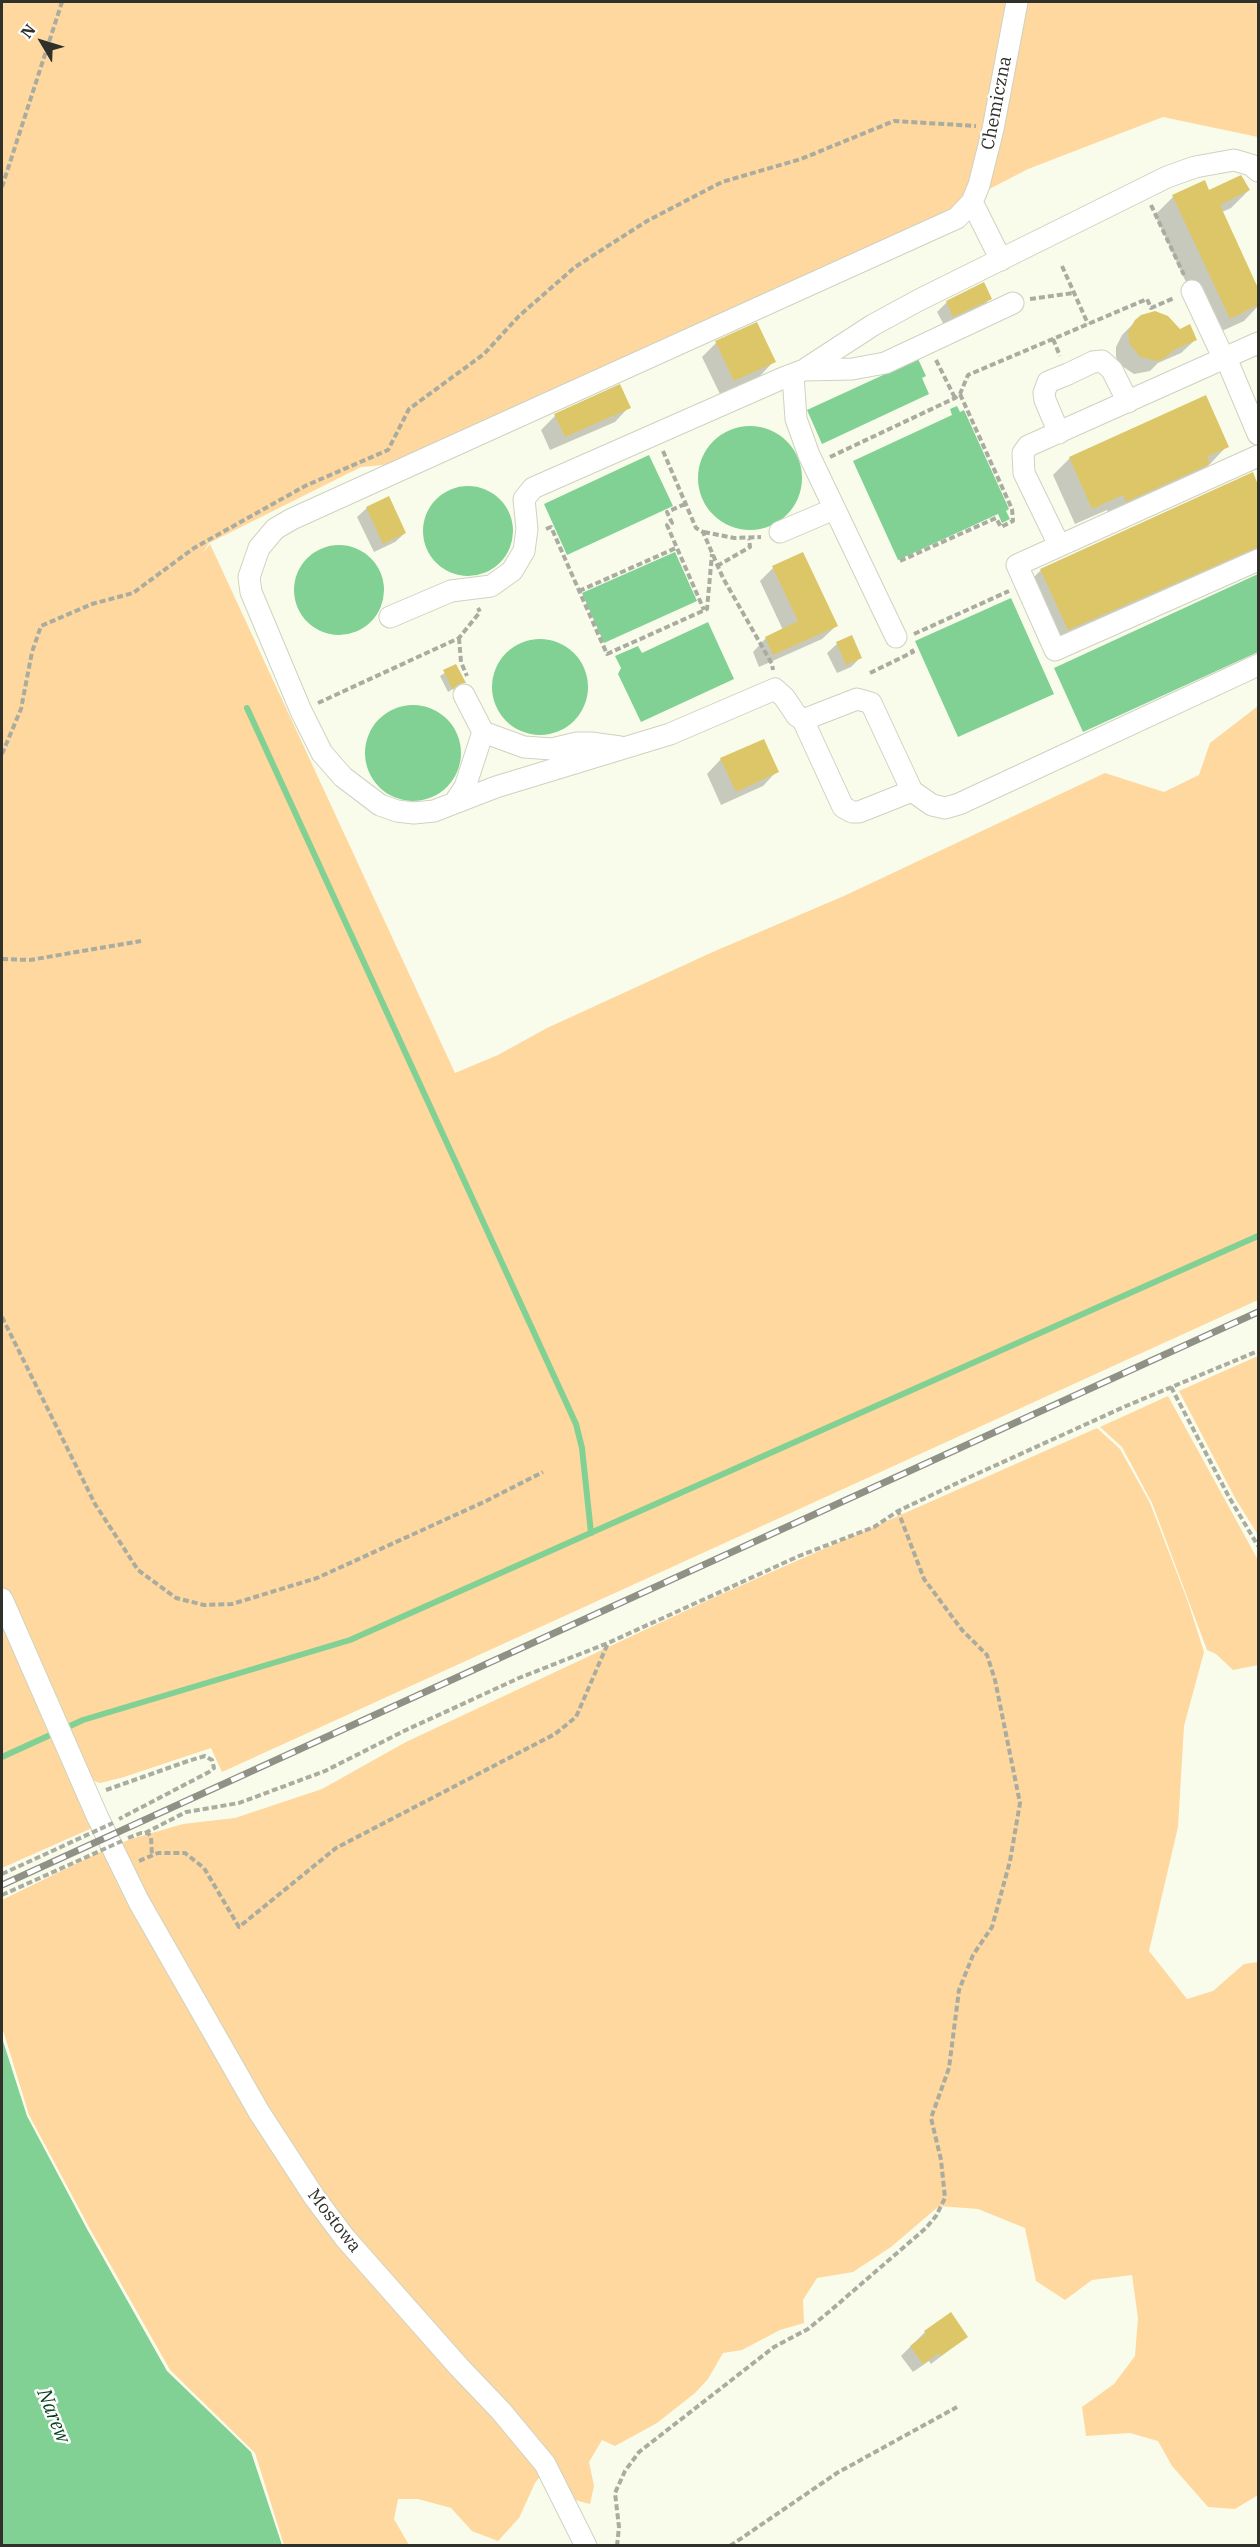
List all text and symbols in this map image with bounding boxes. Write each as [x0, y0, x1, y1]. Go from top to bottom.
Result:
north arrow [12, 12, 72, 72]
text: N [16, 20, 40, 42]
street label: Chemiczna [977, 54, 1017, 152]
street label: Mostowa [303, 2185, 365, 2257]
water label: Narew [31, 2385, 75, 2447]

